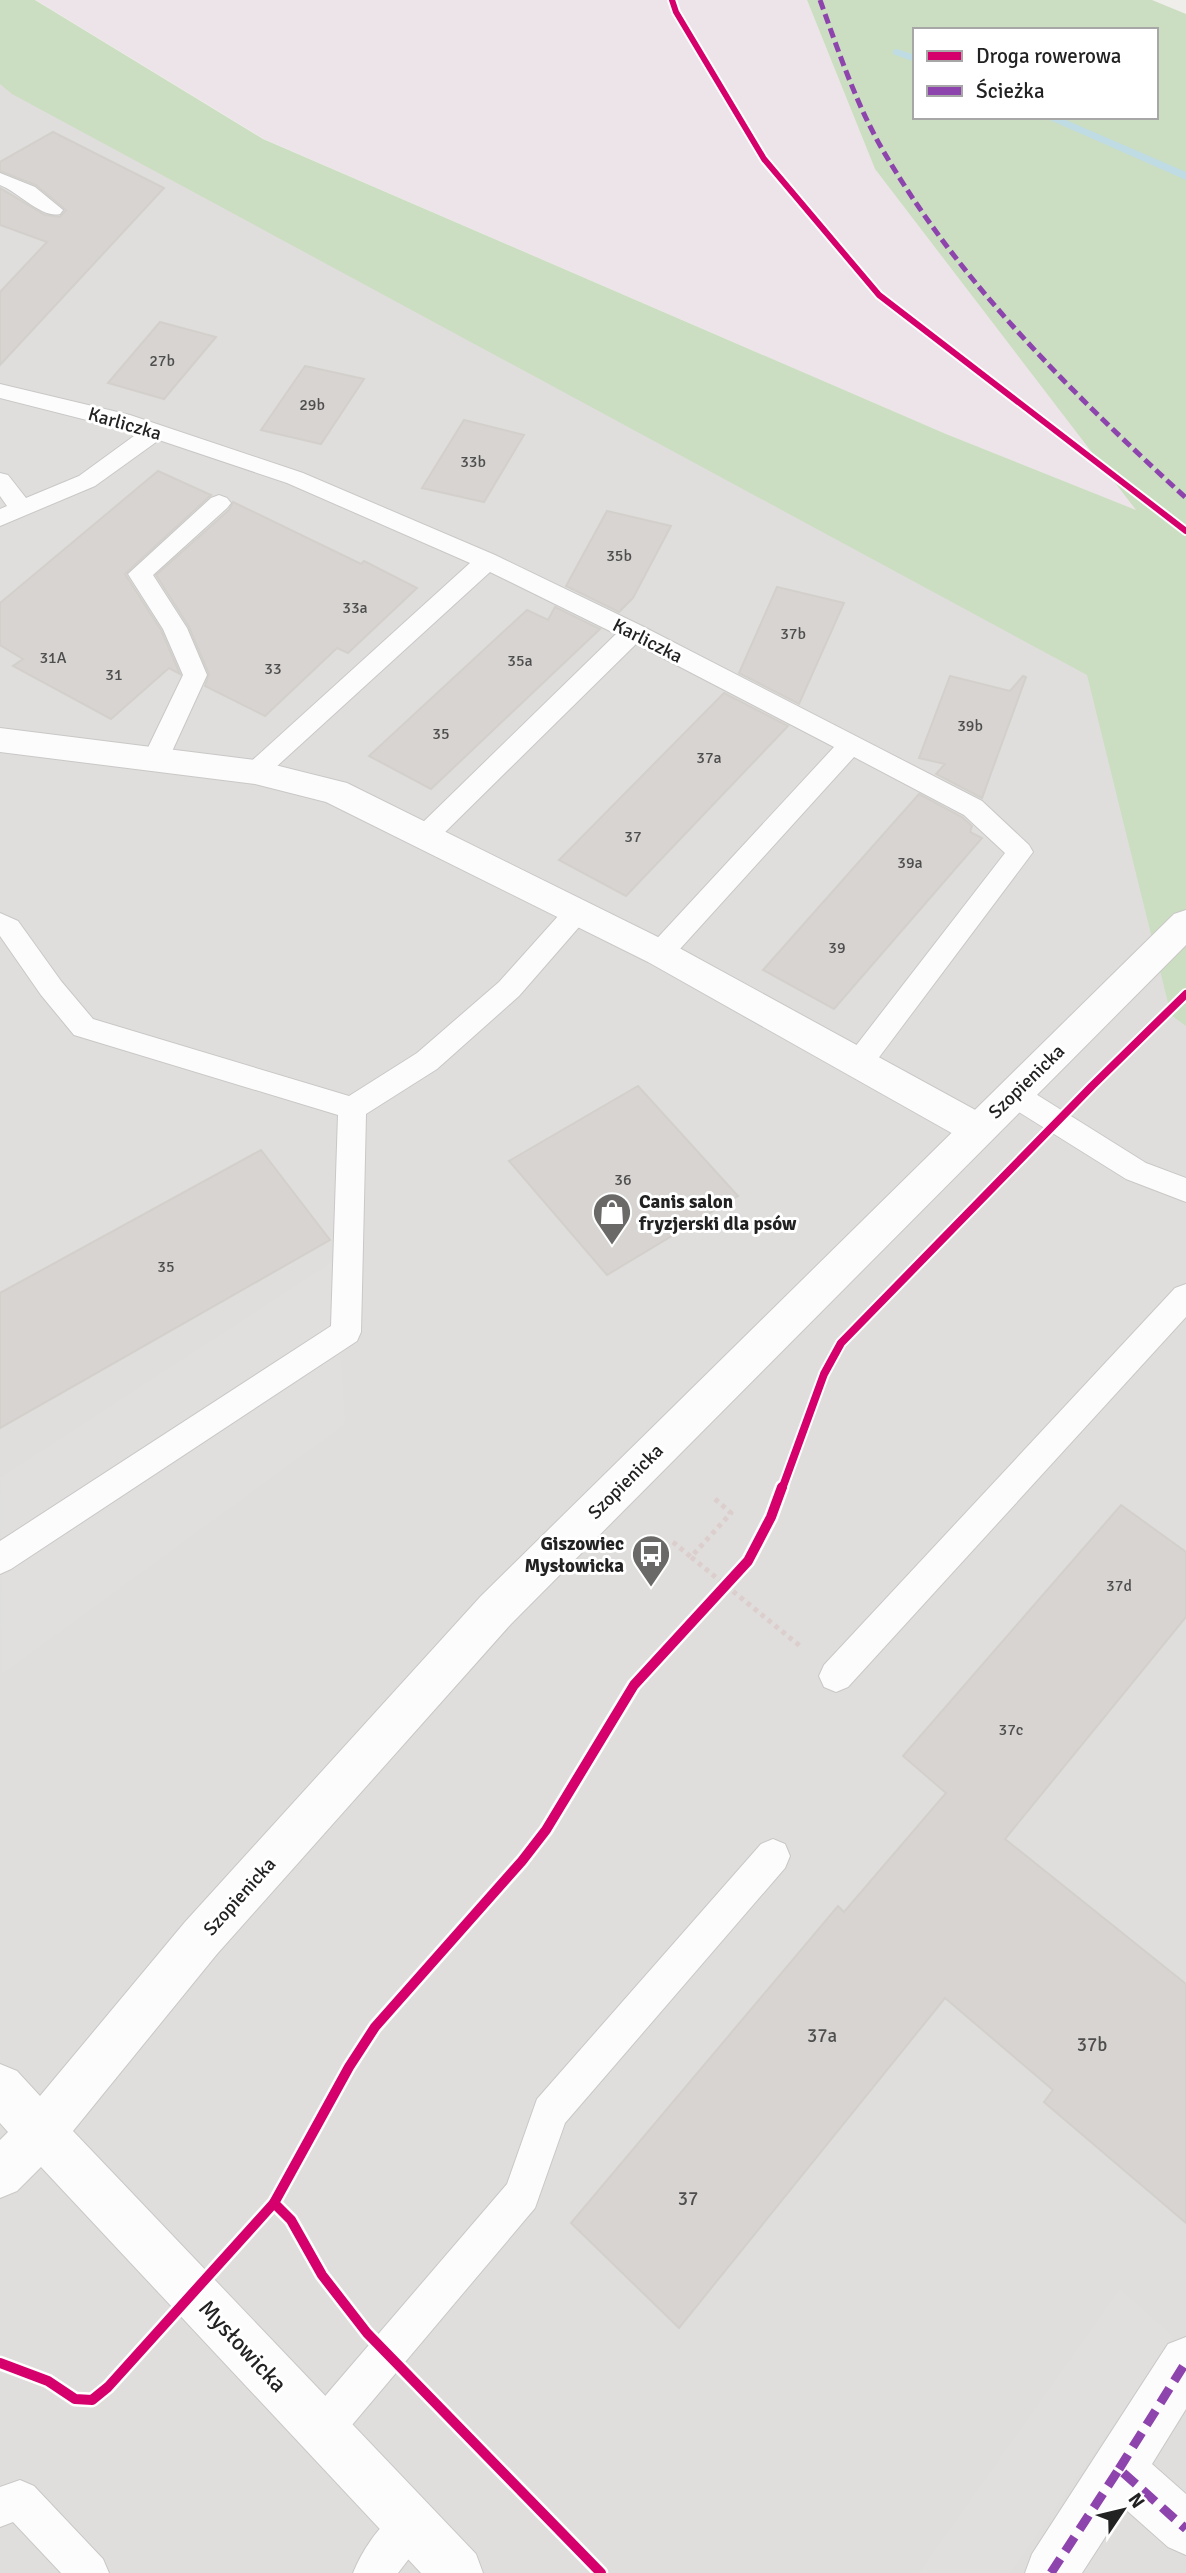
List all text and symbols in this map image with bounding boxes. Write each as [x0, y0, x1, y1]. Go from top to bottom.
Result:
legend [913, 28, 1158, 119]
text: Droga rowerowa [976, 43, 1121, 69]
text: Ścieżka [976, 78, 1045, 104]
house number: 27b [149, 351, 175, 371]
house number: 29b [299, 395, 325, 415]
street label: Karliczka [85, 402, 164, 446]
house number: 33b [460, 452, 486, 472]
house number: 35b [606, 546, 632, 566]
house number: 33a [342, 598, 368, 618]
street label: Karliczka [609, 613, 686, 669]
house number: 37b [780, 624, 806, 644]
house number: 31A [39, 648, 67, 668]
house number: 35a [507, 651, 533, 671]
house number: 33 [264, 659, 282, 679]
house number: 31 [105, 665, 123, 685]
house number: 39b [957, 716, 983, 736]
house number: 35 [432, 724, 450, 744]
house number: 37a [696, 748, 722, 768]
house number: 37 [624, 827, 642, 847]
house number: 39a [897, 853, 923, 873]
house number: 39 [828, 938, 846, 958]
street label: Szopienicka [984, 1039, 1070, 1124]
house number: 36 [614, 1170, 632, 1190]
place label: Canis salon fryzjerski dla psów [638, 1190, 797, 1236]
shop icon: Canis salon fryzjerski dla psów [591, 1191, 633, 1246]
house number: 35 [157, 1257, 175, 1277]
street label: Szopienicka [583, 1439, 668, 1524]
place label: Giszowiec Mysłowicka [524, 1532, 624, 1578]
bus stop icon: Giszowiec Mysłowicka [630, 1533, 672, 1588]
house number: 37d [1106, 1576, 1132, 1596]
house number: 37c [999, 1720, 1023, 1740]
street label: Szopienicka [198, 1853, 281, 1941]
house number: 37a [807, 2024, 837, 2048]
house number: 37b [1077, 2033, 1107, 2057]
house number: 37 [678, 2187, 698, 2211]
street label: Mysłowicka [192, 2294, 293, 2399]
north arrow [1088, 2475, 1158, 2545]
text: N [1122, 2489, 1150, 2513]

